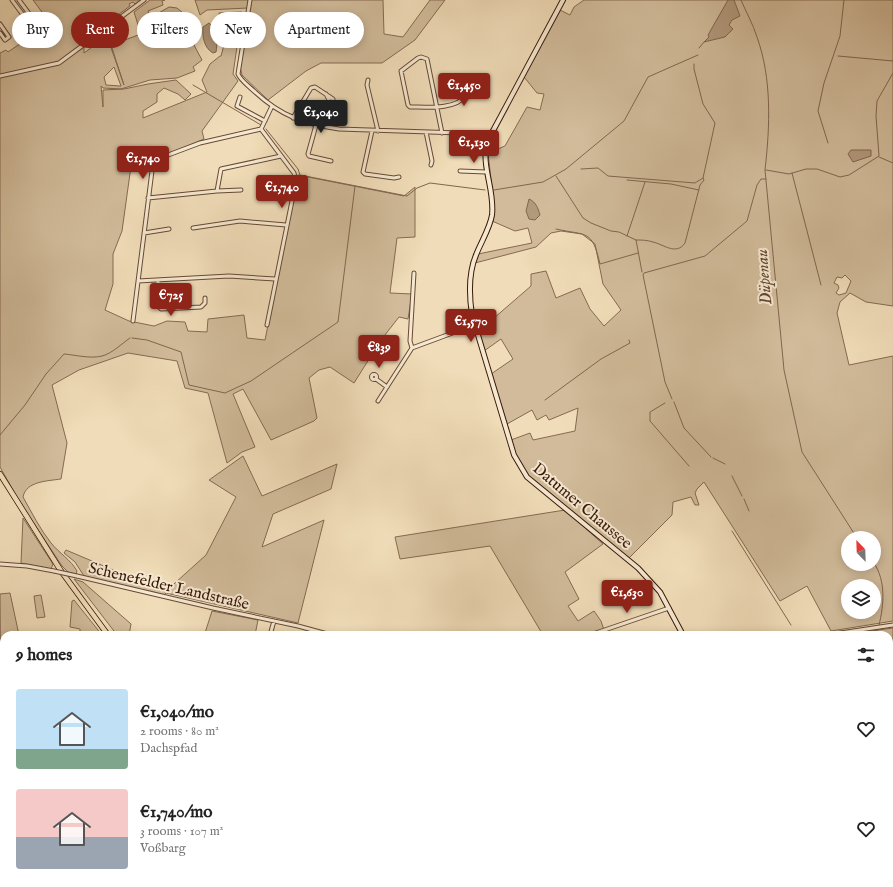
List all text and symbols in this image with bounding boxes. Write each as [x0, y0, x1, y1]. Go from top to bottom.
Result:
chip: Buy [12, 12, 63, 48]
chip: Rent [71, 12, 129, 48]
chip: Filters [137, 12, 202, 48]
chip: New [210, 12, 266, 48]
chip: Apartment [274, 12, 364, 48]
pin: €1,450 [431, 73, 497, 107]
text: €1,450 [447, 77, 481, 94]
pin: €1,040 [288, 100, 354, 134]
text: €1,040 [303, 104, 339, 121]
pin: €1,130 [441, 130, 507, 164]
text: €1,130 [458, 134, 490, 151]
pin: €1,740 [110, 146, 176, 180]
text: €1,740 [126, 150, 160, 167]
pin: €1,740 [249, 175, 315, 209]
text: €1,740 [265, 179, 299, 196]
water label: Düpenau [752, 248, 777, 305]
pin: €725 [147, 283, 195, 317]
text: €725 [159, 287, 183, 304]
pin: €1,570 [438, 309, 504, 343]
text: €1,570 [454, 313, 488, 330]
pin: €839 [355, 335, 403, 369]
text: €839 [367, 339, 391, 356]
street label: Datumer Chaussee [528, 459, 636, 554]
north arrow [841, 531, 881, 571]
map controls [841, 531, 881, 619]
street label: Schenefelder Landstraße [86, 559, 251, 615]
button: layers [841, 579, 881, 619]
pin: €1,630 [594, 580, 660, 614]
text: €1,630 [611, 584, 643, 601]
icon: filters [855, 644, 877, 666]
text: 9 homes [16, 645, 72, 666]
text: €1,040/mo [140, 702, 214, 723]
icon: home [48, 705, 96, 753]
icon: heart [855, 718, 877, 740]
text: 2 rooms · 80 m² [140, 723, 219, 740]
text: Dachspfad [140, 740, 197, 757]
text: €1,740/mo [140, 802, 213, 823]
icon: home [48, 805, 96, 853]
icon: heart [855, 818, 877, 840]
text: 3 rooms · 107 m² [140, 823, 223, 840]
text: Voßbarg [140, 840, 186, 857]

